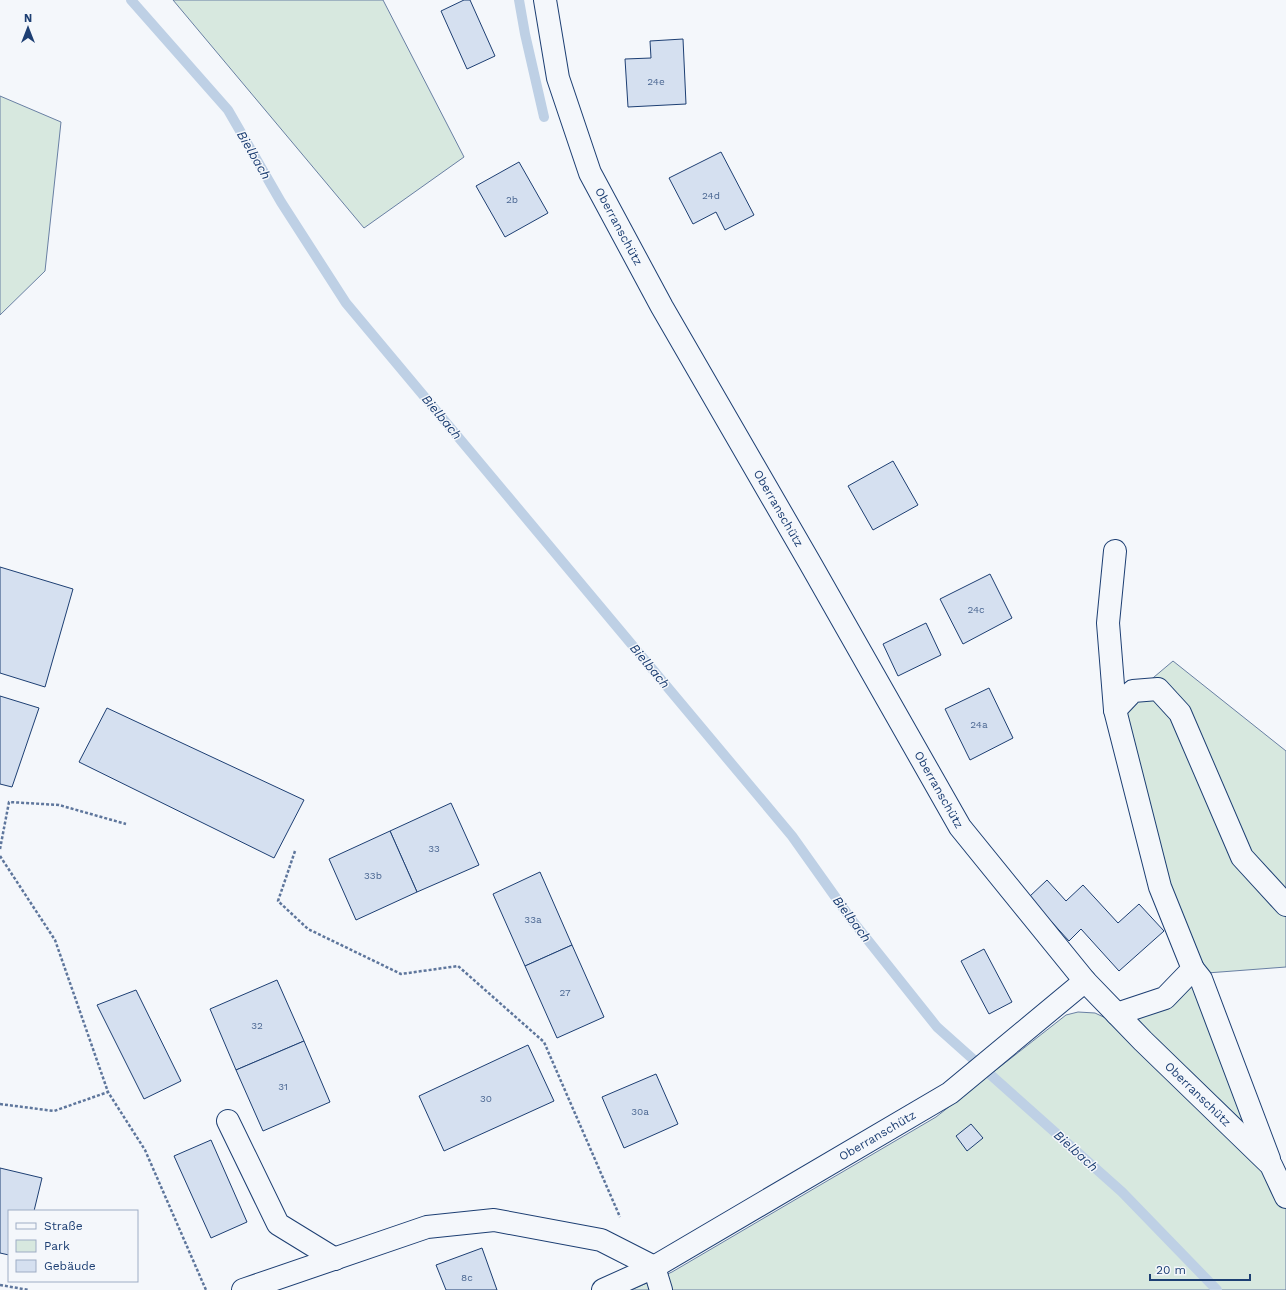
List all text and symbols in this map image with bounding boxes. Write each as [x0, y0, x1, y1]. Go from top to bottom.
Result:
north arrow [8, 8, 48, 48]
text: N [24, 12, 32, 25]
house number: 24e [647, 76, 665, 87]
water label: Bielbach [234, 128, 274, 182]
street label: Oberranschütz [592, 185, 645, 268]
house number: 24d [702, 190, 720, 201]
house number: 2b [506, 194, 518, 205]
water label: Bielbach [419, 392, 465, 443]
street label: Oberranschütz [751, 467, 806, 549]
house number: 24c [967, 604, 985, 615]
water label: Bielbach [627, 641, 673, 692]
house number: 24a [970, 719, 988, 730]
street label: Oberranschütz [911, 749, 966, 831]
house number: 33 [428, 843, 440, 854]
house number: 33b [364, 870, 382, 881]
water label: Bielbach [830, 893, 874, 945]
house number: 33a [524, 914, 542, 925]
house number: 27 [559, 987, 571, 998]
house number: 32 [251, 1020, 263, 1031]
street label: Oberranschütz [1162, 1059, 1234, 1129]
house number: 31 [278, 1081, 288, 1092]
house number: 30 [480, 1093, 492, 1104]
house number: 30a [631, 1106, 649, 1117]
street label: Oberranschütz [836, 1108, 918, 1164]
water label: Bielbach [1051, 1127, 1101, 1175]
legend [8, 1210, 138, 1282]
text: Straße [44, 1219, 83, 1233]
text: Park [44, 1239, 70, 1253]
scale bar [1150, 1256, 1250, 1282]
text: Gebäude [44, 1259, 96, 1273]
text: 20 m [1156, 1263, 1186, 1277]
house number: 8c [461, 1272, 473, 1283]

